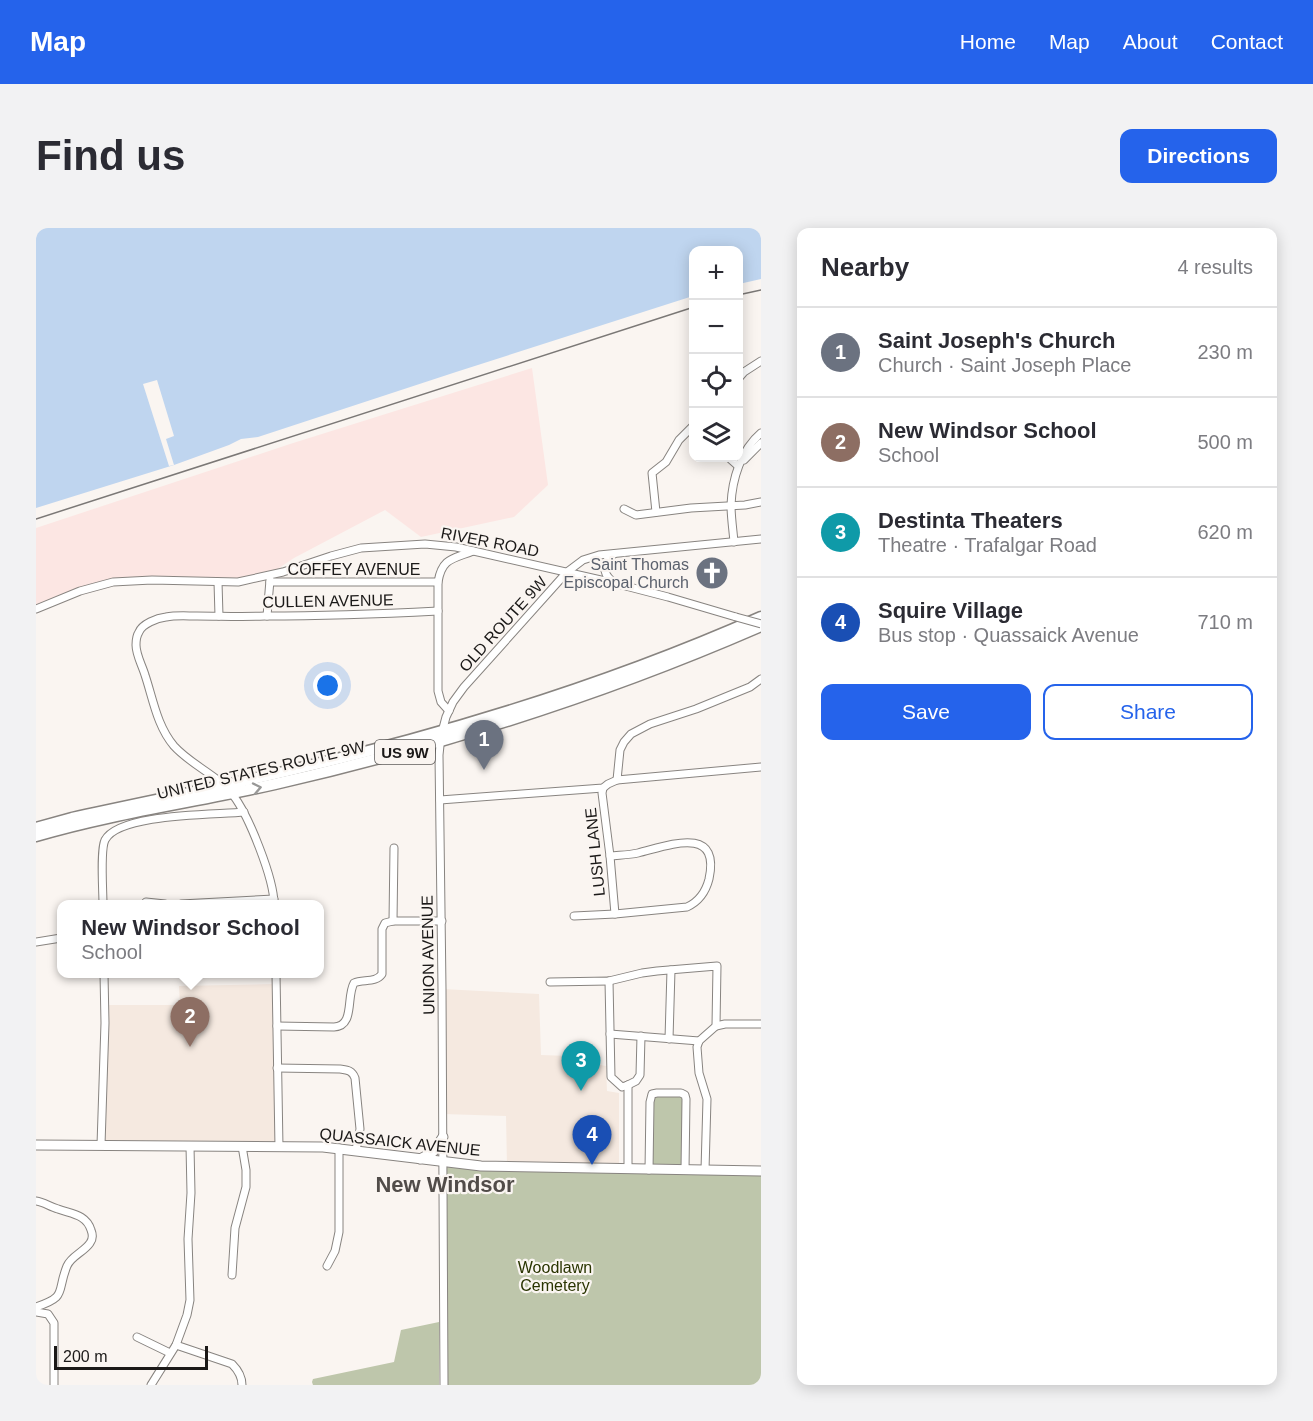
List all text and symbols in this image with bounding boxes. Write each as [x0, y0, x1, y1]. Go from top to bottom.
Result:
text: Map [30, 26, 86, 57]
text: Home [960, 30, 1016, 53]
text: Map [1049, 30, 1090, 53]
text: About [1123, 30, 1178, 53]
text: Contact [1211, 30, 1283, 53]
button: Directions [1120, 129, 1277, 183]
text: Find us [36, 132, 185, 179]
map controls [689, 246, 743, 462]
button: + [689, 246, 743, 300]
text: Nearby [821, 252, 909, 282]
text: 4 results [1177, 256, 1253, 278]
button: − [689, 300, 743, 354]
text: Saint Joseph's Church [878, 328, 1116, 353]
text: 1 [835, 341, 846, 363]
text: 230 m [1197, 341, 1253, 363]
button: locate [689, 354, 743, 408]
text: Church · Saint Joseph Place [878, 354, 1131, 376]
button: layers [689, 408, 743, 462]
text: New Windsor School [878, 418, 1097, 443]
text: 2 [835, 431, 846, 453]
text: 500 m [1197, 431, 1253, 453]
text: School [878, 444, 939, 466]
text: Destinta Theaters [878, 508, 1063, 533]
text: 3 [835, 521, 846, 543]
text: 620 m [1197, 521, 1253, 543]
street label: RIVER ROAD [440, 524, 540, 560]
text: Theatre · Trafalgar Road [878, 534, 1097, 556]
church icon: Saint Thomas Episcopal Church [694, 555, 730, 591]
place label: Saint Thomas Episcopal Church [564, 556, 689, 591]
street label: COFFEY AVENUE [288, 561, 420, 578]
street label: OLD ROUTE 9W [456, 572, 551, 675]
street label: CULLEN AVENUE [262, 591, 394, 611]
text: Squire Village [878, 598, 1023, 623]
text: 4 [835, 611, 846, 633]
text: 710 m [1197, 611, 1253, 633]
text: Bus stop · Quassaick Avenue [878, 624, 1139, 646]
your location [313, 671, 342, 700]
button: Save [821, 684, 1031, 740]
button: Share [1043, 684, 1253, 740]
pin: 1 [464, 720, 504, 770]
street label: UNITED STATES ROUTE 9W [155, 738, 367, 802]
road number: US 9W [375, 740, 435, 764]
one-way arrow [252, 782, 262, 795]
street label: LUSH LANE [582, 807, 608, 897]
street label: UNION AVENUE [418, 895, 438, 1015]
popup [57, 900, 324, 978]
text: New Windsor School [81, 915, 300, 940]
text: School [81, 941, 142, 963]
pin: 2 [170, 998, 210, 1047]
pin: 3 [562, 1042, 600, 1091]
pin: 4 [572, 1116, 612, 1165]
street label: QUASSAICK AVENUE [319, 1125, 481, 1159]
district label: New Windsor [375, 1172, 515, 1197]
park label: Woodlawn Cemetery [518, 1259, 592, 1294]
scale bar [54, 1343, 208, 1370]
text: 200 m [63, 1348, 107, 1365]

